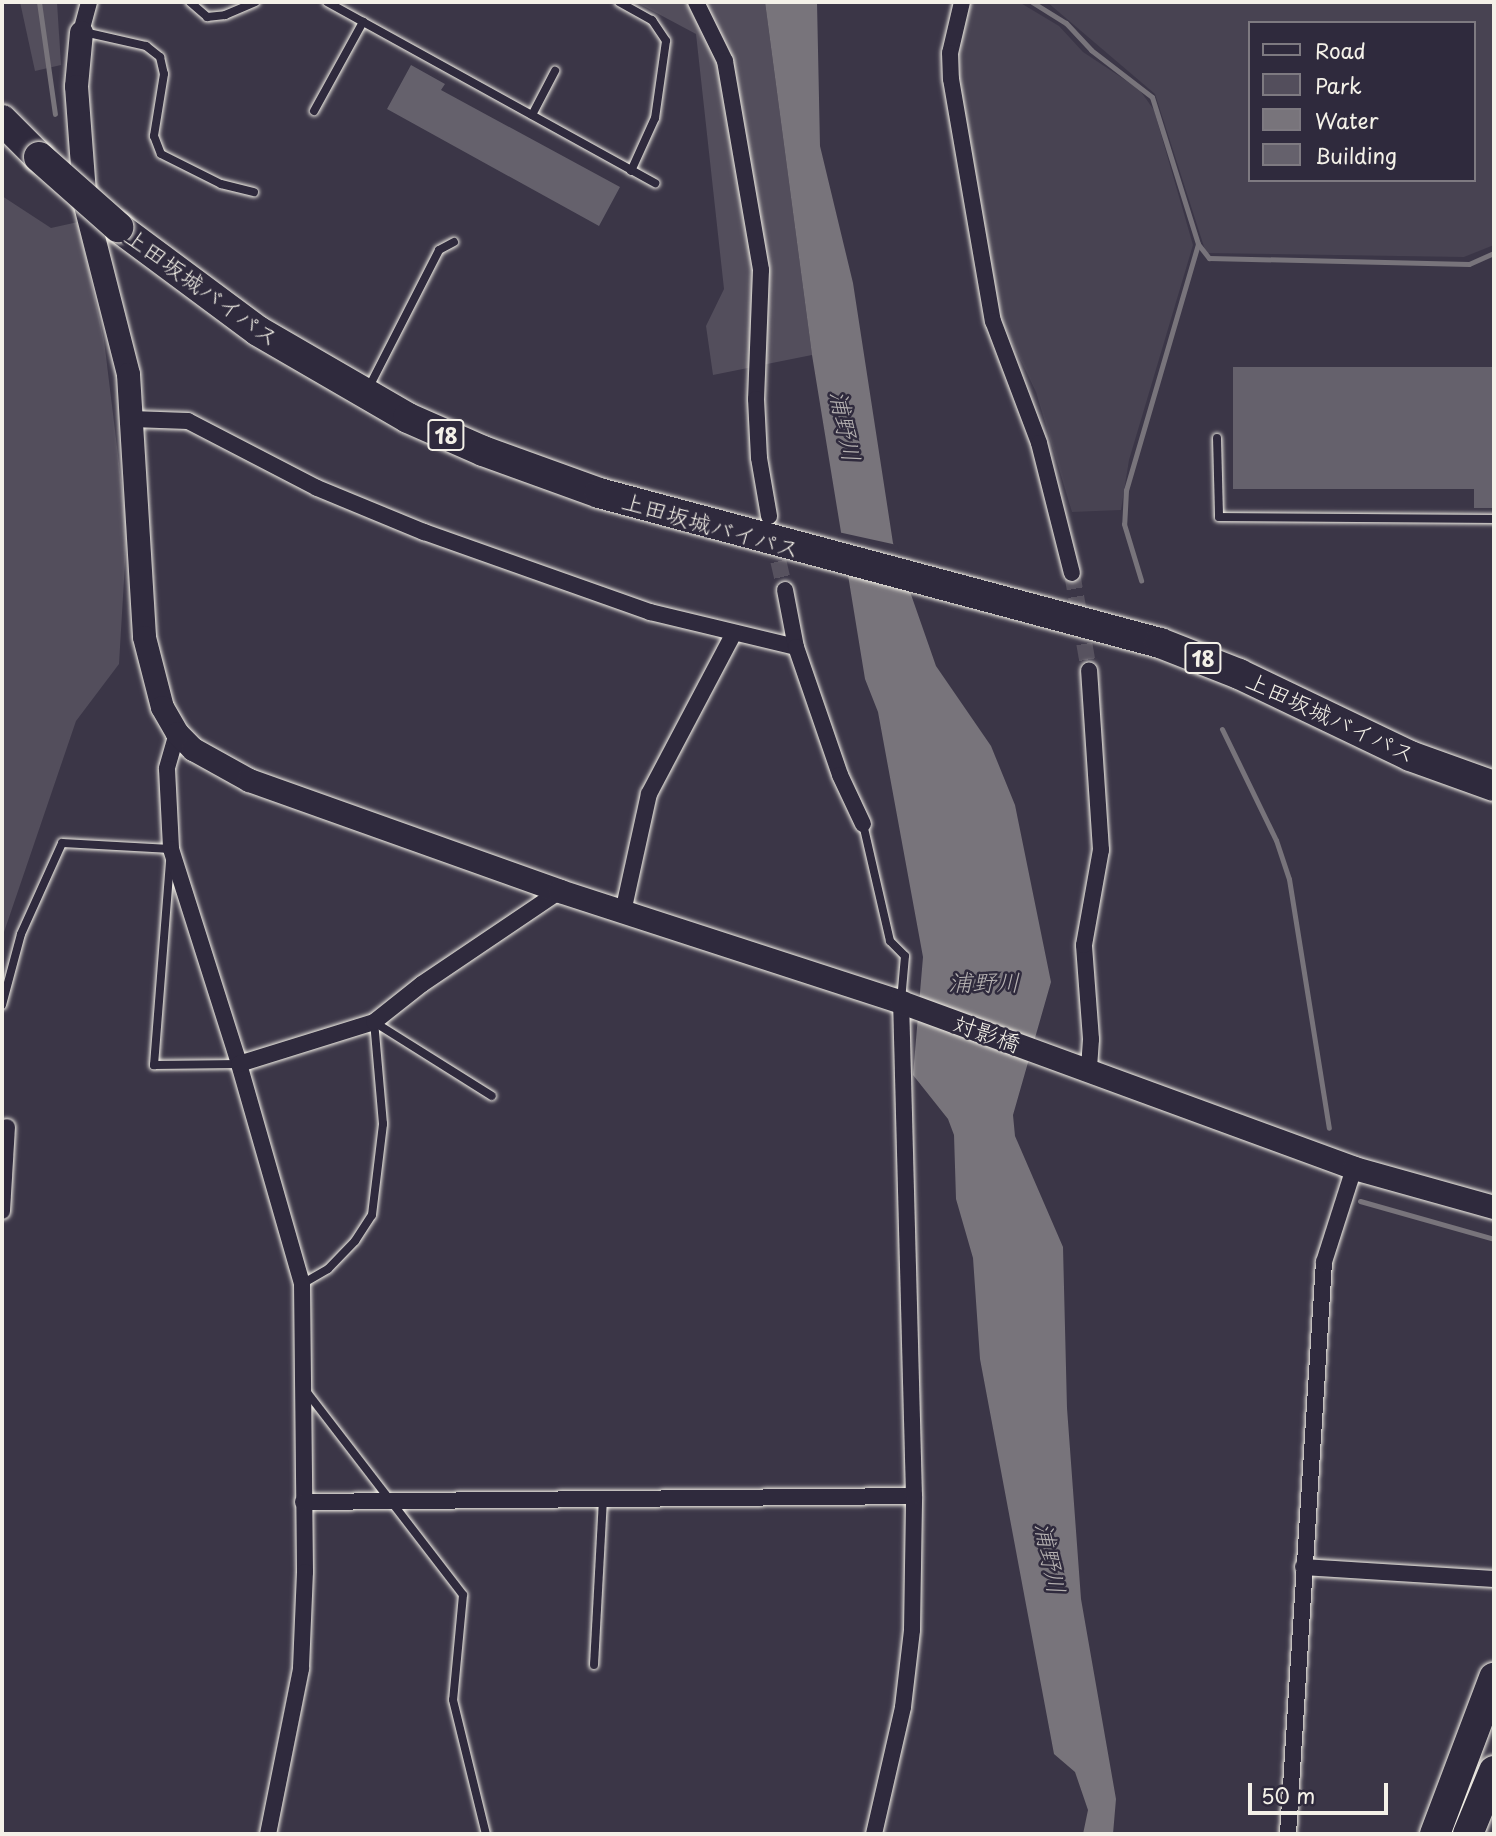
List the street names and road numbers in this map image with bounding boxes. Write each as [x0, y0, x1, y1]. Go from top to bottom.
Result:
street label: 上田坂城バイパス [119, 222, 285, 352]
road number: 18 [427, 418, 465, 452]
street label: 上田坂城バイパス [619, 486, 803, 564]
road number: 18 [1184, 640, 1222, 676]
street label: 上田坂城バイパス [1242, 666, 1420, 768]
street label: 対影橋 [950, 1009, 1024, 1057]

